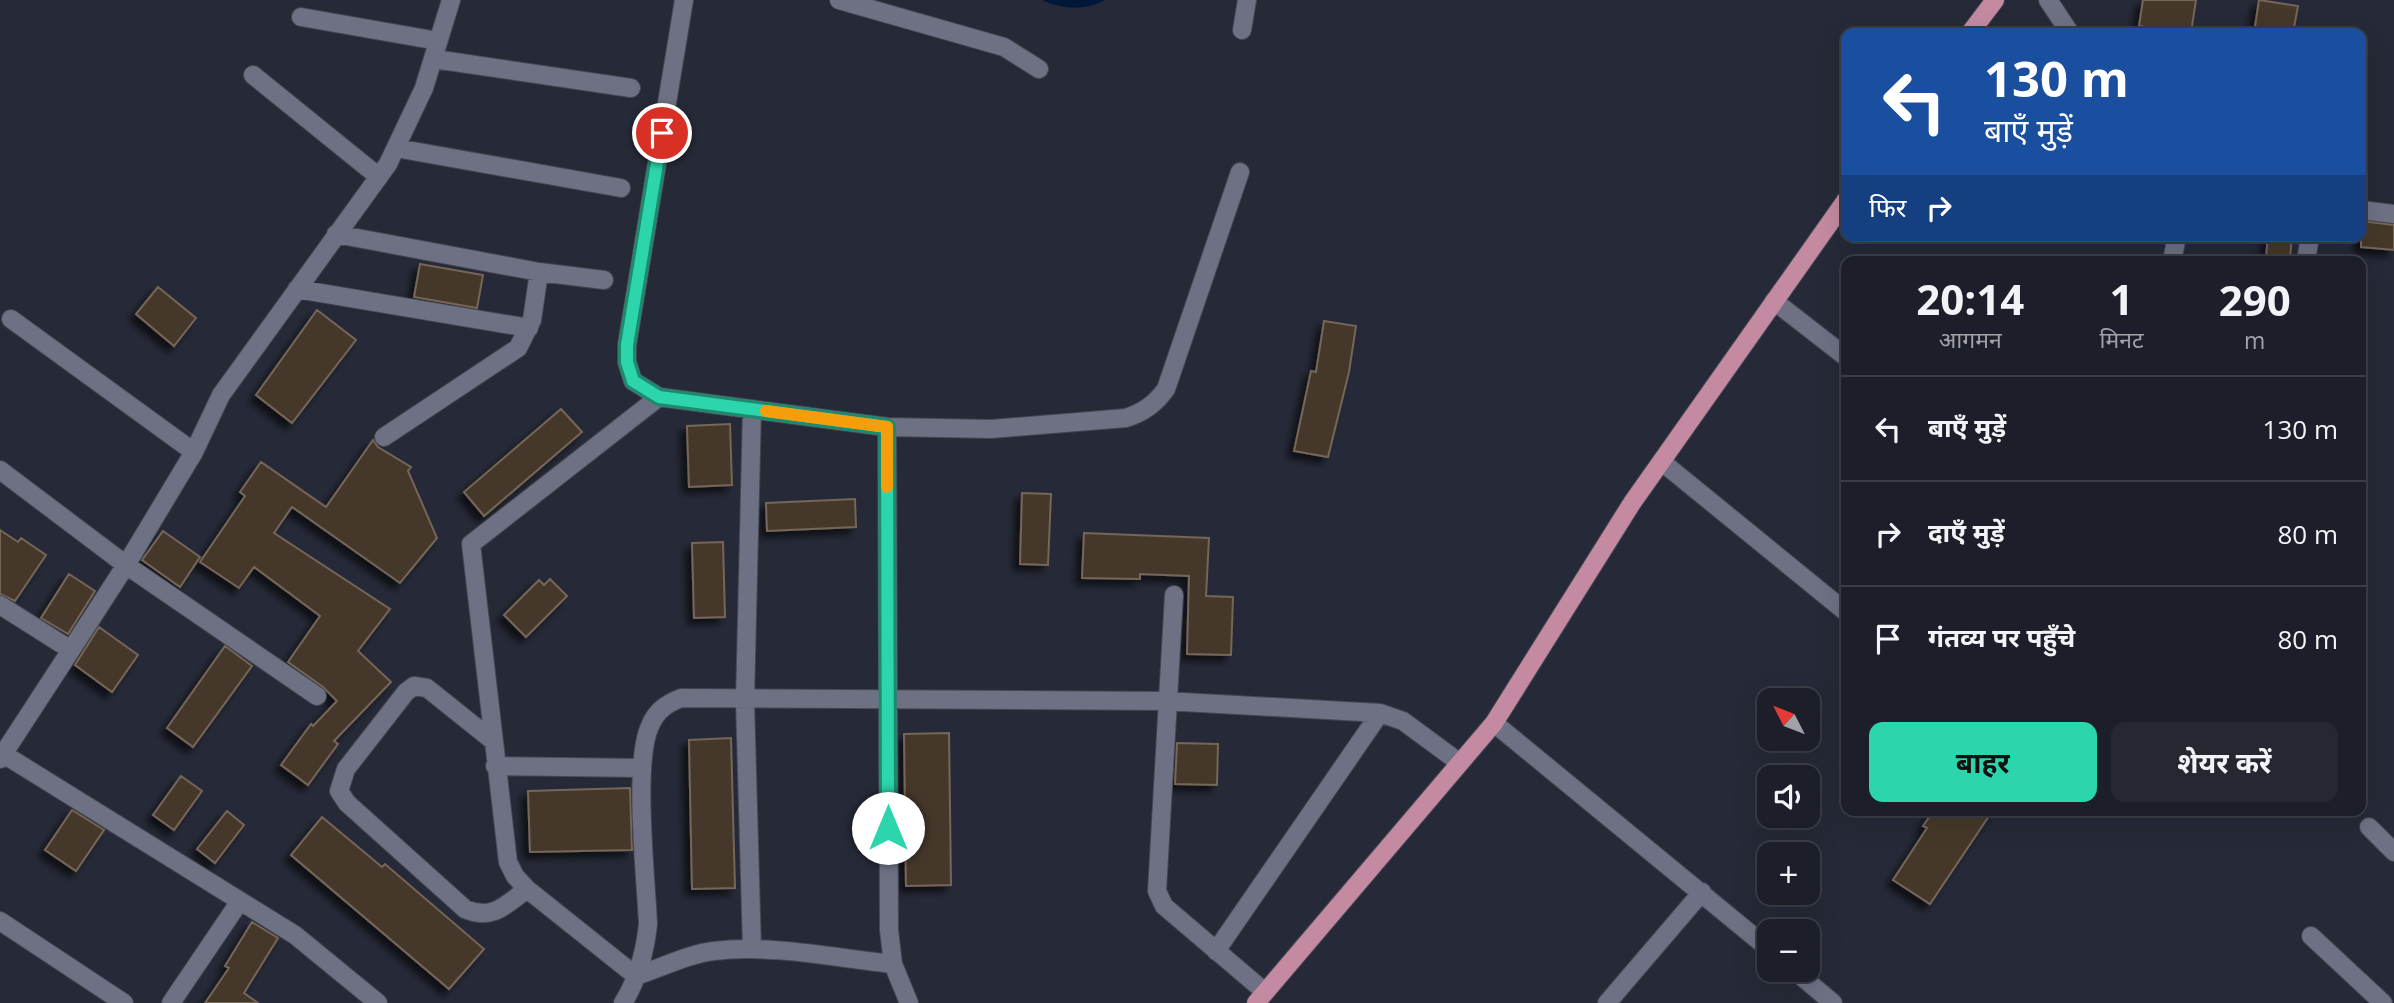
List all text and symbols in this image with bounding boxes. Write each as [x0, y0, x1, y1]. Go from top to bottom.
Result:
text: 130 m [1984, 45, 2129, 111]
icon: left [1869, 56, 1960, 147]
pin [632, 103, 692, 163]
text: बाएँ मुड़ें [1984, 108, 2073, 151]
icon: arrive [643, 114, 681, 152]
text: फिर [1869, 189, 1906, 225]
icon: right [1920, 189, 1958, 227]
text: 20:14 [1916, 270, 2024, 327]
text: 1 [2109, 270, 2134, 327]
text: 290 [2219, 271, 2291, 328]
text: आगमन [1939, 323, 2002, 355]
text: मिनट [2099, 323, 2144, 355]
text: m [2244, 324, 2265, 356]
text: बाएँ मुड़ें [1928, 409, 2006, 445]
icon: left [1869, 410, 1907, 448]
text: 130 m [2263, 411, 2338, 447]
text: दाएँ मुड़ें [1928, 514, 2005, 550]
icon: right [1869, 515, 1907, 553]
text: 80 m [2277, 516, 2338, 552]
text: गंतव्य पर पहुँचे [1928, 619, 2075, 655]
icon: arrive [1869, 620, 1907, 658]
text: 80 m [2277, 621, 2338, 657]
north arrow [1757, 688, 1820, 751]
map controls [1757, 688, 1820, 982]
button: बाहर [1869, 722, 2097, 802]
button: शेयर करें [2111, 722, 2338, 802]
button: sound [1757, 765, 1820, 828]
position arrow [851, 791, 925, 865]
button: + [1757, 842, 1820, 905]
button: − [1757, 919, 1820, 982]

